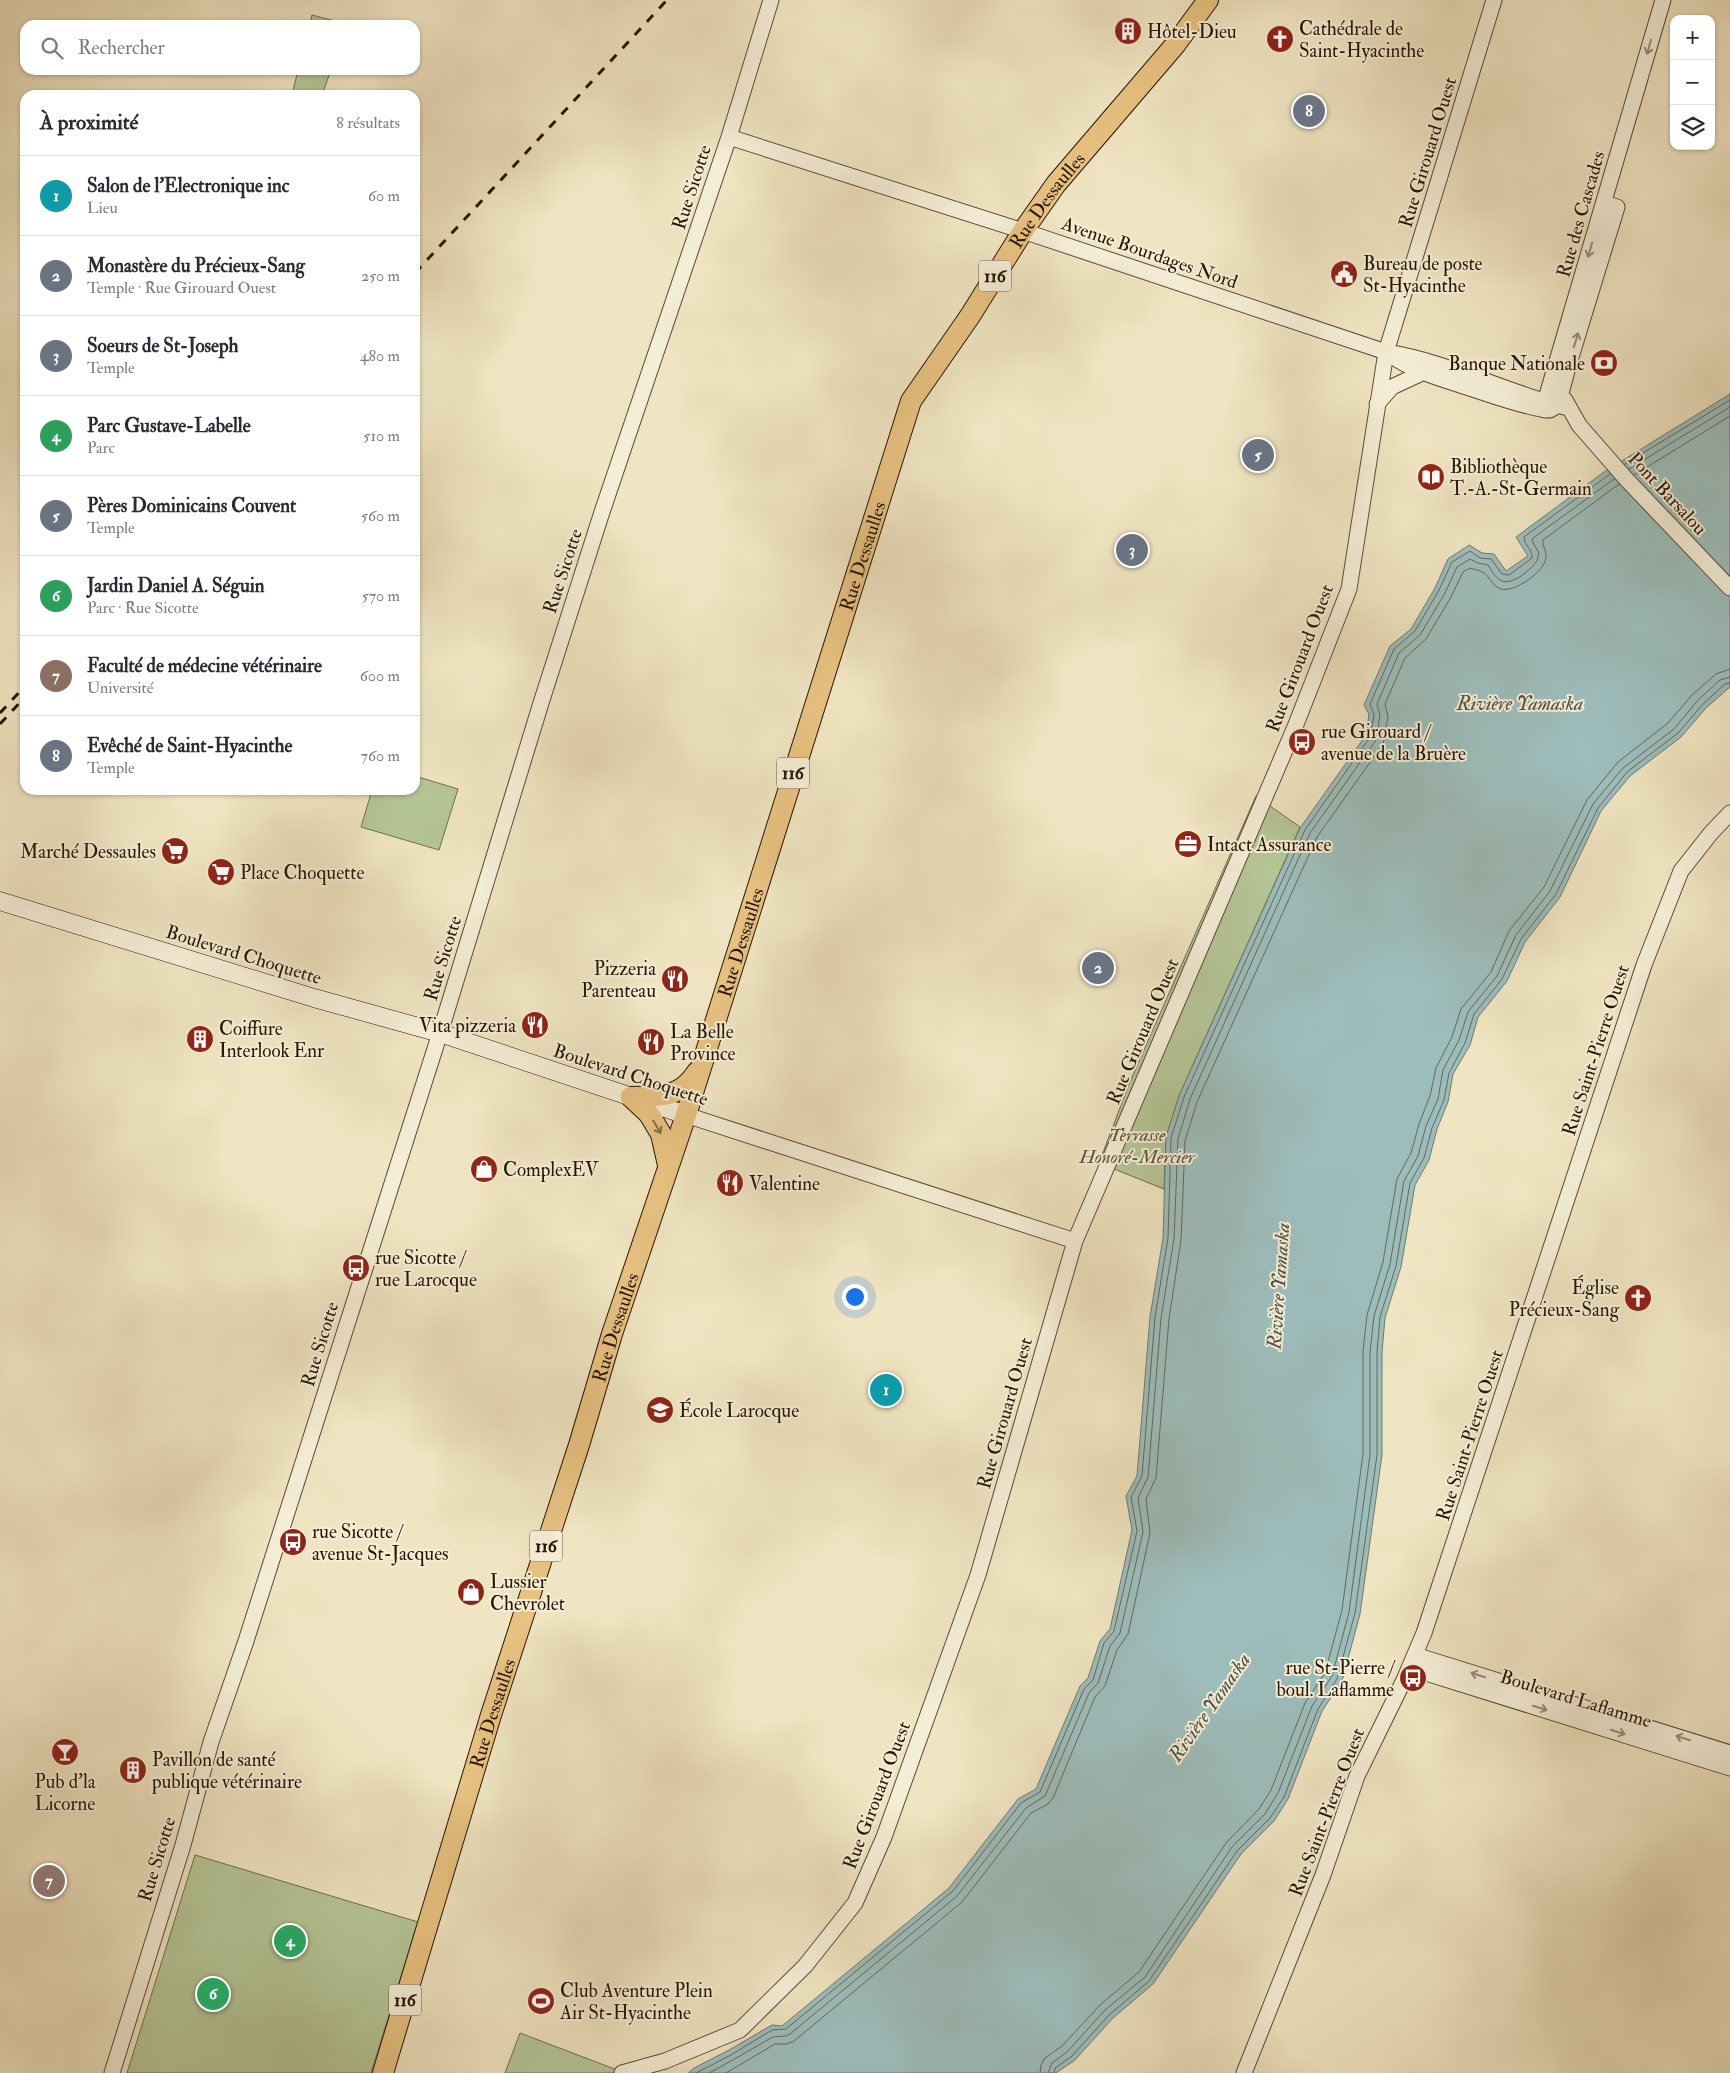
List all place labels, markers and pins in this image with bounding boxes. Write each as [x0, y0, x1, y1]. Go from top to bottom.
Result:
building icon: Hôtel-Dieu [1113, 16, 1143, 46]
place label: Cathédrale de Saint-Hyacinthe [1299, 17, 1424, 63]
place label: Hôtel-Dieu [1147, 20, 1237, 44]
church icon: Cathédrale de Saint-Hyacinthe [1265, 24, 1295, 54]
pin: 8 [1293, 92, 1325, 130]
place label: Bureau de poste St-Hyacinthe [1363, 252, 1483, 298]
public building icon: Bureau de poste St-Hyacinthe [1329, 259, 1359, 289]
bank icon: Banque Nationale [1589, 348, 1619, 378]
place label: Banque Nationale [1448, 352, 1585, 376]
pin: 5 [1242, 436, 1274, 474]
place label: Bibliothèque T.-A.-St-Germain [1450, 455, 1592, 501]
library icon: Bibliothèque T.-A.-St-Germain [1416, 462, 1446, 492]
pin: 3 [1116, 531, 1148, 569]
place label: rue Girouard / avenue de la Bruère [1321, 720, 1466, 766]
bus stop icon: rue Girouard / avenue de la Bruère [1287, 727, 1317, 757]
office icon: Intact Assurance [1173, 829, 1203, 859]
place label: Intact Assurance [1207, 833, 1331, 857]
supermarket icon: Marché Dessaules [160, 836, 190, 866]
place label: Marché Dessaules [20, 840, 156, 864]
supermarket icon: Place Choquette [206, 857, 236, 887]
place label: Place Choquette [240, 861, 364, 885]
pin: 2 [1082, 949, 1114, 987]
place label: Pizzeria Parenteau [581, 957, 656, 1003]
restaurant icon: Pizzeria Parenteau [660, 964, 690, 994]
restaurant icon: Vita pizzeria [520, 1010, 550, 1040]
place label: Vita pizzeria [419, 1014, 516, 1039]
place label: Coiffure Interlook Enr [219, 1017, 324, 1063]
place label: La Belle Province [670, 1020, 736, 1066]
building icon: Coiffure Interlook Enr [185, 1024, 215, 1054]
restaurant icon: La Belle Province [636, 1027, 666, 1057]
shop icon: ComplexEV [469, 1154, 499, 1184]
place label: ComplexEV [503, 1158, 599, 1183]
restaurant icon: Valentine [715, 1168, 745, 1198]
place label: Valentine [749, 1172, 820, 1196]
place label: rue Sicotte / rue Larocque [375, 1246, 477, 1292]
bus stop icon: rue Sicotte / rue Larocque [341, 1253, 371, 1283]
place label: Église Précieux-Sang [1509, 1274, 1620, 1322]
church icon: Église Précieux-Sang [1623, 1283, 1653, 1313]
pin: 1 [870, 1371, 902, 1409]
school or university icon: École Larocque [645, 1395, 675, 1425]
place label: École Larocque [679, 1397, 799, 1423]
place label: rue Sicotte / avenue St-Jacques [312, 1520, 449, 1566]
bus stop icon: rue Sicotte / avenue St-Jacques [278, 1527, 308, 1557]
place label: Lussier Chevrolet [490, 1570, 565, 1616]
shop icon: Lussier Chevrolet [456, 1577, 486, 1607]
place label: rue St-Pierre / boul. Laflamme [1277, 1656, 1396, 1702]
bus stop icon: rue St-Pierre / boul. Laflamme [1398, 1663, 1428, 1693]
bar icon: Pub d'la Licorne [50, 1737, 80, 1767]
place label: Pavillon de santé publique vétérinaire [151, 1748, 302, 1795]
building icon: Pavillon de santé publique vétérinaire [118, 1755, 148, 1785]
place label: Pub d'la Licorne [34, 1770, 96, 1816]
pin: 7 [33, 1862, 65, 1900]
pin: 4 [274, 1922, 306, 1960]
pin: 6 [197, 1975, 229, 2013]
place label: Club Aventure Plein Air St-Hyacinthe [559, 1979, 713, 2025]
sports icon: Club Aventure Plein Air St-Hyacinthe [526, 1986, 556, 2016]

